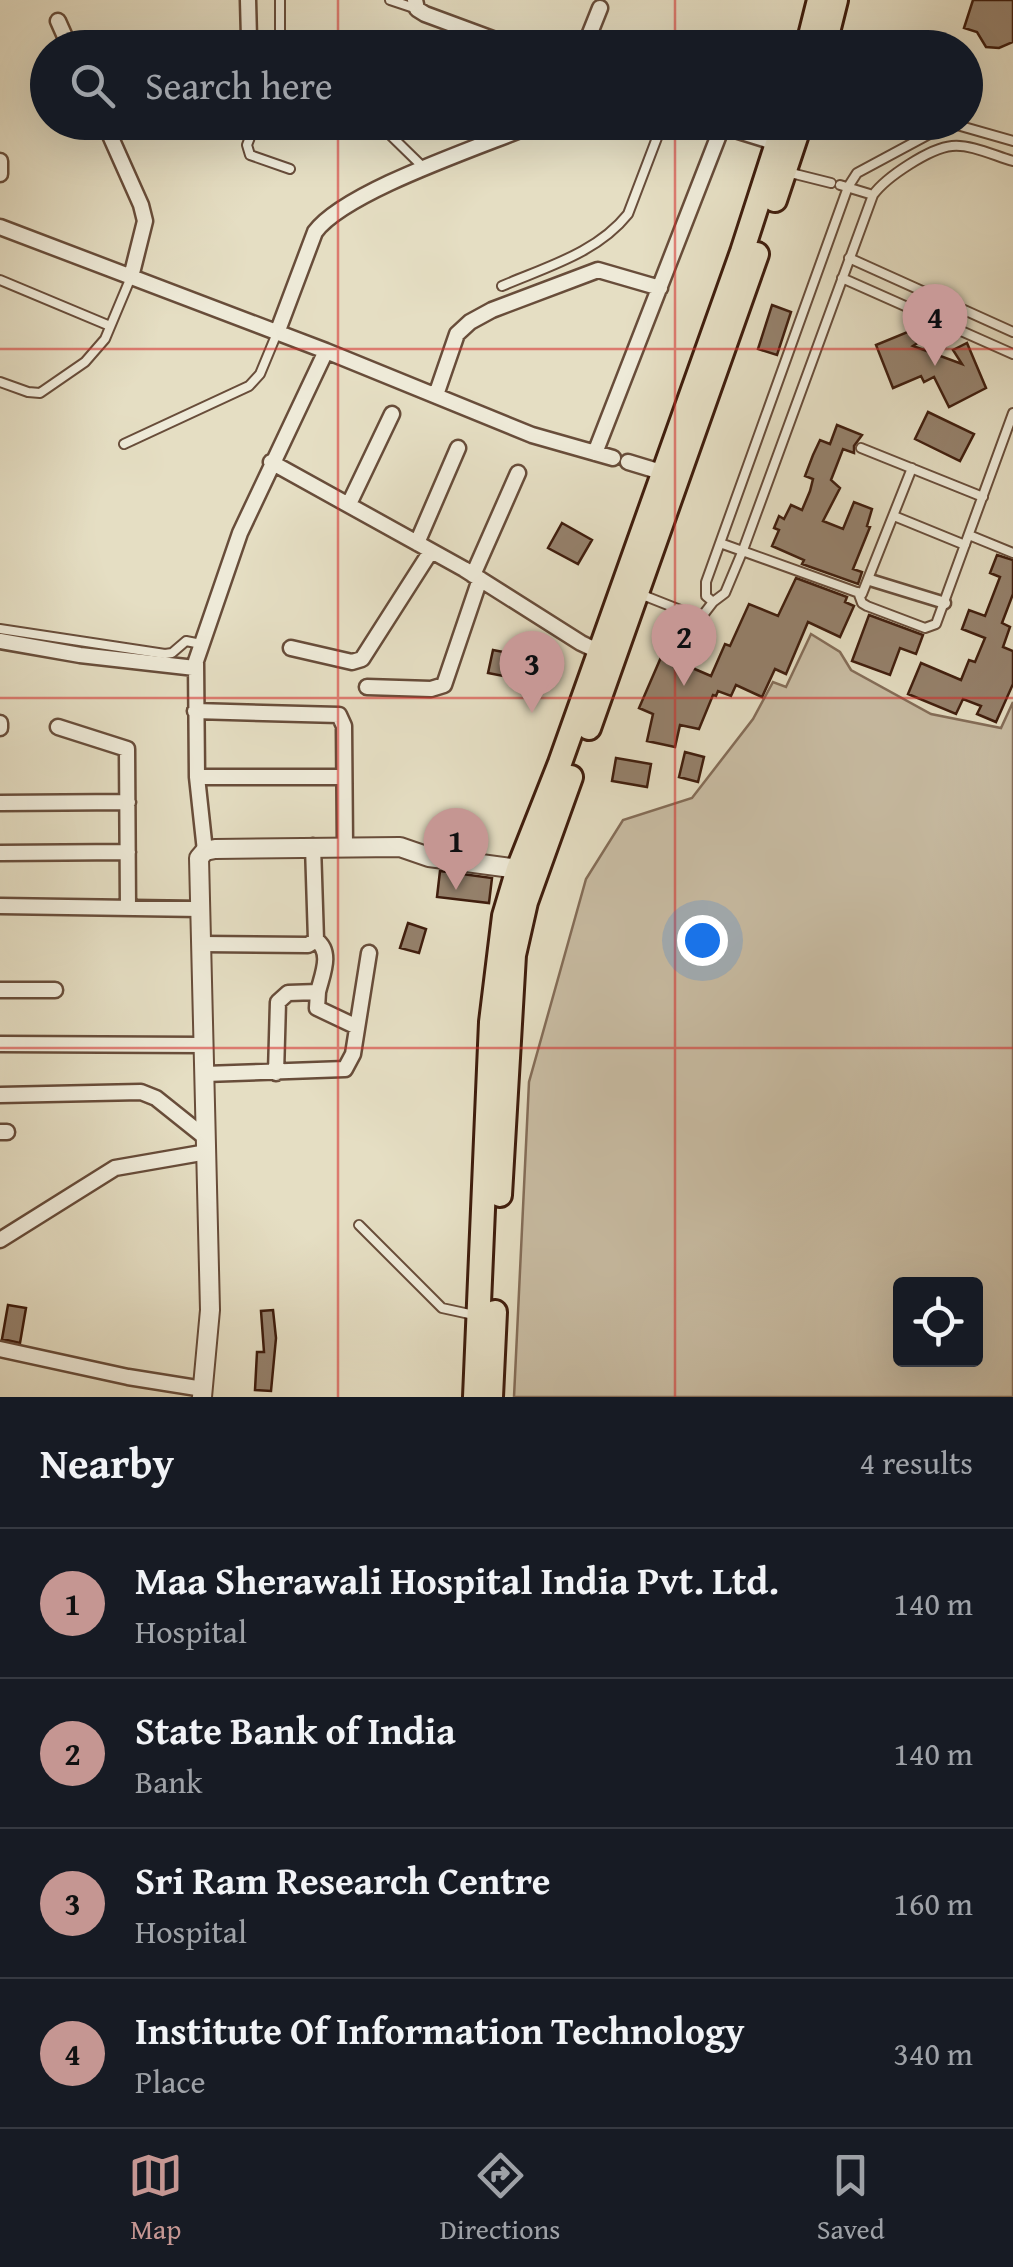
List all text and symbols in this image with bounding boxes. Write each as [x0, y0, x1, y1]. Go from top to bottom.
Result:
search box [30, 30, 983, 140]
text: Search here [145, 57, 333, 113]
icon: search [65, 58, 120, 113]
pin: 4 [902, 284, 968, 366]
pin: 2 [652, 604, 716, 686]
pin: 3 [500, 630, 564, 713]
pin: 1 [424, 808, 488, 890]
your location [677, 915, 728, 966]
map controls [893, 1277, 983, 1367]
button: locate [893, 1277, 983, 1367]
text: Nearby [40, 1432, 174, 1493]
text: 4 results [860, 1439, 973, 1486]
text: Maa Sherawali Hospital India Pvt. Ltd. [135, 1552, 779, 1608]
text: 1 [64, 1580, 81, 1627]
text: 140 m [894, 1580, 973, 1627]
text: Hospital [135, 1608, 247, 1655]
text: State Bank of India [135, 1702, 456, 1758]
text: 2 [64, 1730, 81, 1777]
text: 140 m [894, 1730, 973, 1777]
text: Bank [135, 1758, 202, 1805]
text: Sri Ram Research Centre [135, 1852, 550, 1908]
text: 3 [64, 1880, 81, 1927]
text: 160 m [894, 1880, 973, 1927]
text: Hospital [135, 1908, 247, 1955]
text: Institute Of Information Technology [135, 2002, 745, 2058]
text: 4 [64, 2030, 81, 2077]
text: 340 m [894, 2030, 973, 2077]
text: Place [135, 2058, 206, 2105]
tab: Map [128, 2148, 183, 2249]
tab: Directions [440, 2148, 560, 2249]
tab: Saved [817, 2148, 885, 2249]

